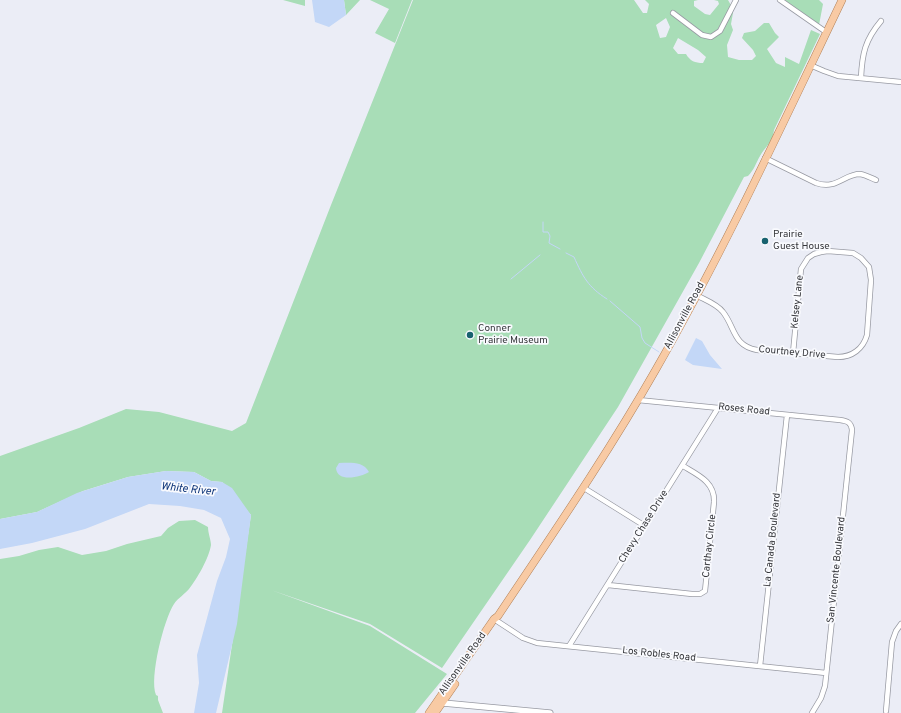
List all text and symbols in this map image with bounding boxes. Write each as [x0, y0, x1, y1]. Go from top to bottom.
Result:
place label: Prairie Guest House [773, 229, 830, 252]
marker: Prairie Guest House [760, 236, 770, 246]
street label: Kelsey Lane [789, 275, 807, 329]
street label: Allisonville Road [662, 280, 708, 352]
place label: Conner Prairie Museum [478, 323, 548, 346]
marker: Conner Prairie Museum [465, 330, 475, 340]
street label: Courtney Drive [758, 344, 826, 362]
street label: Roses Road [718, 401, 770, 419]
water label: White River [160, 481, 216, 499]
street label: Chevy Chase Drive [617, 488, 671, 566]
street label: La Canada Boulevard [762, 492, 784, 588]
street label: Carthay Circle [701, 514, 719, 578]
street label: San Vincente Boulevard [825, 516, 849, 624]
street label: Allisonville Road [437, 630, 489, 698]
street label: Los Robles Road [622, 645, 696, 665]

